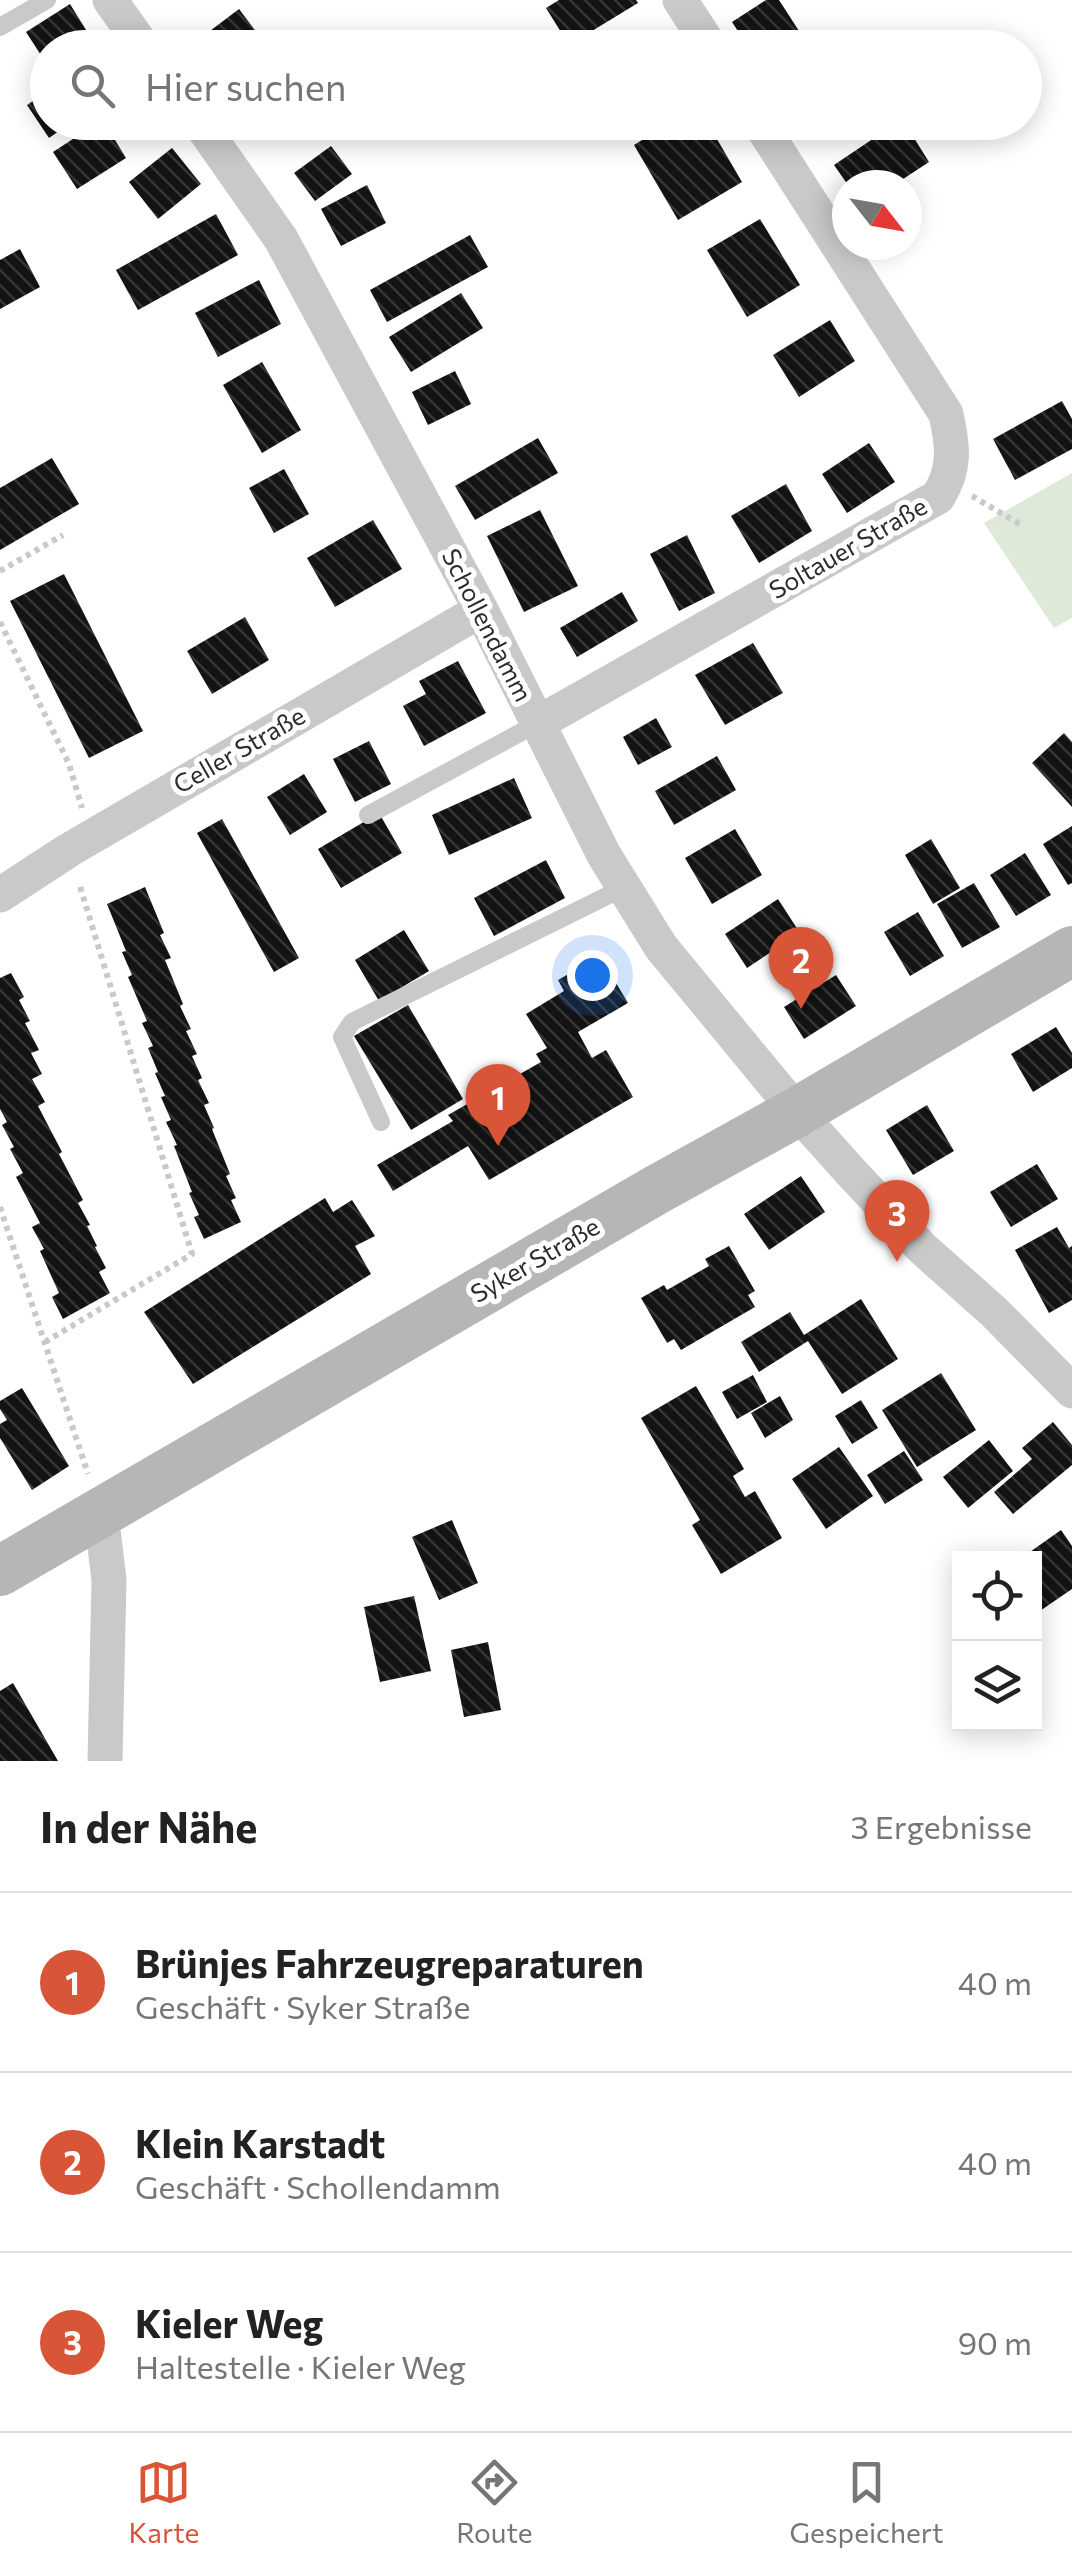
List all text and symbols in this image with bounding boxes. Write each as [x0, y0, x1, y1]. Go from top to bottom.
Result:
search box [30, 30, 1042, 140]
icon: search [65, 58, 120, 113]
text: Hier suchen [145, 62, 347, 109]
north arrow [832, 170, 922, 260]
street label: Soltauer Straße [763, 490, 932, 604]
street label: Schollendamm [436, 543, 539, 706]
street label: Celler Straße [167, 699, 310, 799]
pin: 2 [768, 926, 834, 1009]
your location [567, 950, 618, 1001]
pin: 1 [466, 1064, 530, 1146]
pin: 3 [864, 1180, 930, 1262]
street label: Syker Straße [465, 1210, 604, 1308]
map controls [952, 1551, 1042, 1731]
button: locate [952, 1551, 1042, 1641]
button: layers [952, 1641, 1042, 1731]
text: In der Nähe [40, 1800, 257, 1852]
text: 3 Ergebnisse [850, 1806, 1032, 1846]
text: Brünjes Fahrzeugreparaturen [135, 1939, 644, 1986]
text: 1 [65, 1962, 80, 2002]
text: 40 m [958, 1962, 1032, 2002]
text: Geschäft · Syker Straße [135, 1986, 470, 2026]
text: Klein Karstadt [135, 2119, 385, 2166]
text: 2 [63, 2142, 82, 2182]
text: 40 m [958, 2142, 1032, 2182]
text: Geschäft · Schollendamm [135, 2166, 501, 2206]
text: Kieler Weg [135, 2299, 323, 2346]
text: 3 [63, 2322, 82, 2362]
text: 90 m [958, 2322, 1032, 2362]
text: Haltestelle · Kieler Weg [135, 2346, 466, 2386]
tab: Karte [129, 2455, 199, 2549]
tab: Route [456, 2455, 533, 2549]
tab: Gespeichert [790, 2455, 943, 2549]

